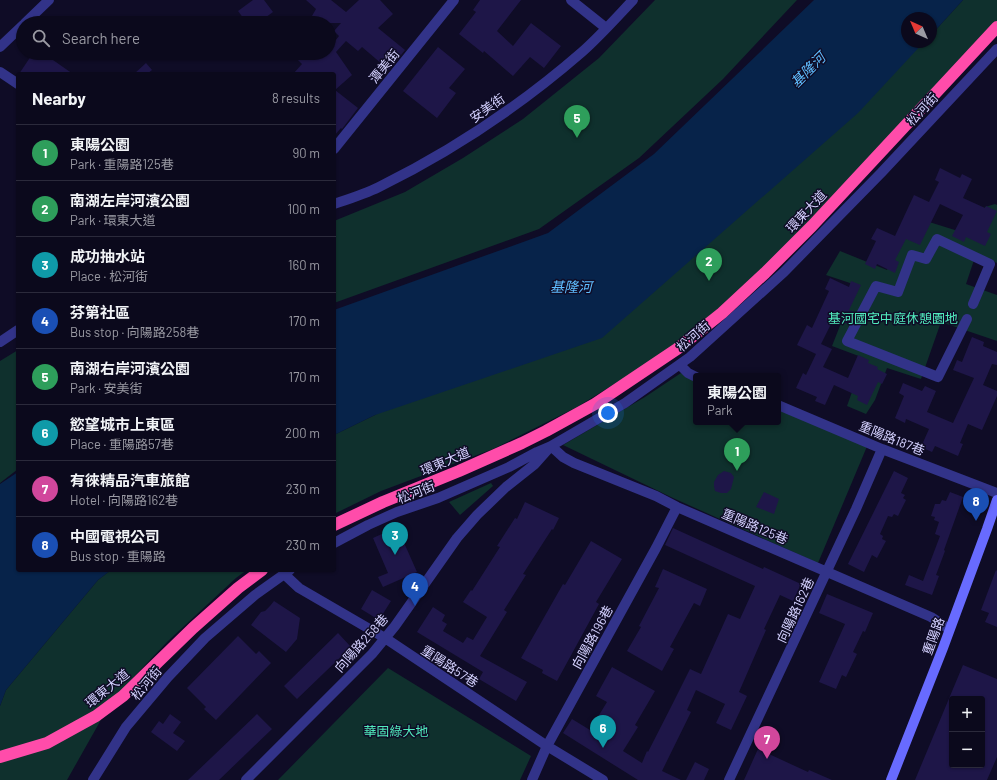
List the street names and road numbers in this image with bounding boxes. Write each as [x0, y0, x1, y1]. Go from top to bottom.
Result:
street label: 潭美街 [366, 46, 402, 86]
street label: 松河街 [903, 89, 941, 129]
street label: 安美街 [466, 90, 508, 126]
street label: 環東大道 [782, 187, 830, 235]
street label: 松河街 [673, 317, 713, 355]
street label: 重陽路187巷 [857, 418, 927, 458]
street label: 環東大道 [418, 443, 472, 479]
street label: 松河街 [395, 478, 437, 506]
street label: 重陽路125巷 [720, 505, 790, 547]
street label: 向陽路162巷 [773, 575, 817, 645]
street label: 向陽路196巷 [568, 602, 616, 672]
street label: 向陽路258巷 [331, 611, 391, 675]
street label: 重陽路 [919, 615, 947, 657]
street label: 重陽路57巷 [418, 642, 482, 690]
street label: 松河街 [127, 663, 165, 703]
street label: 環東大道 [82, 665, 132, 711]

